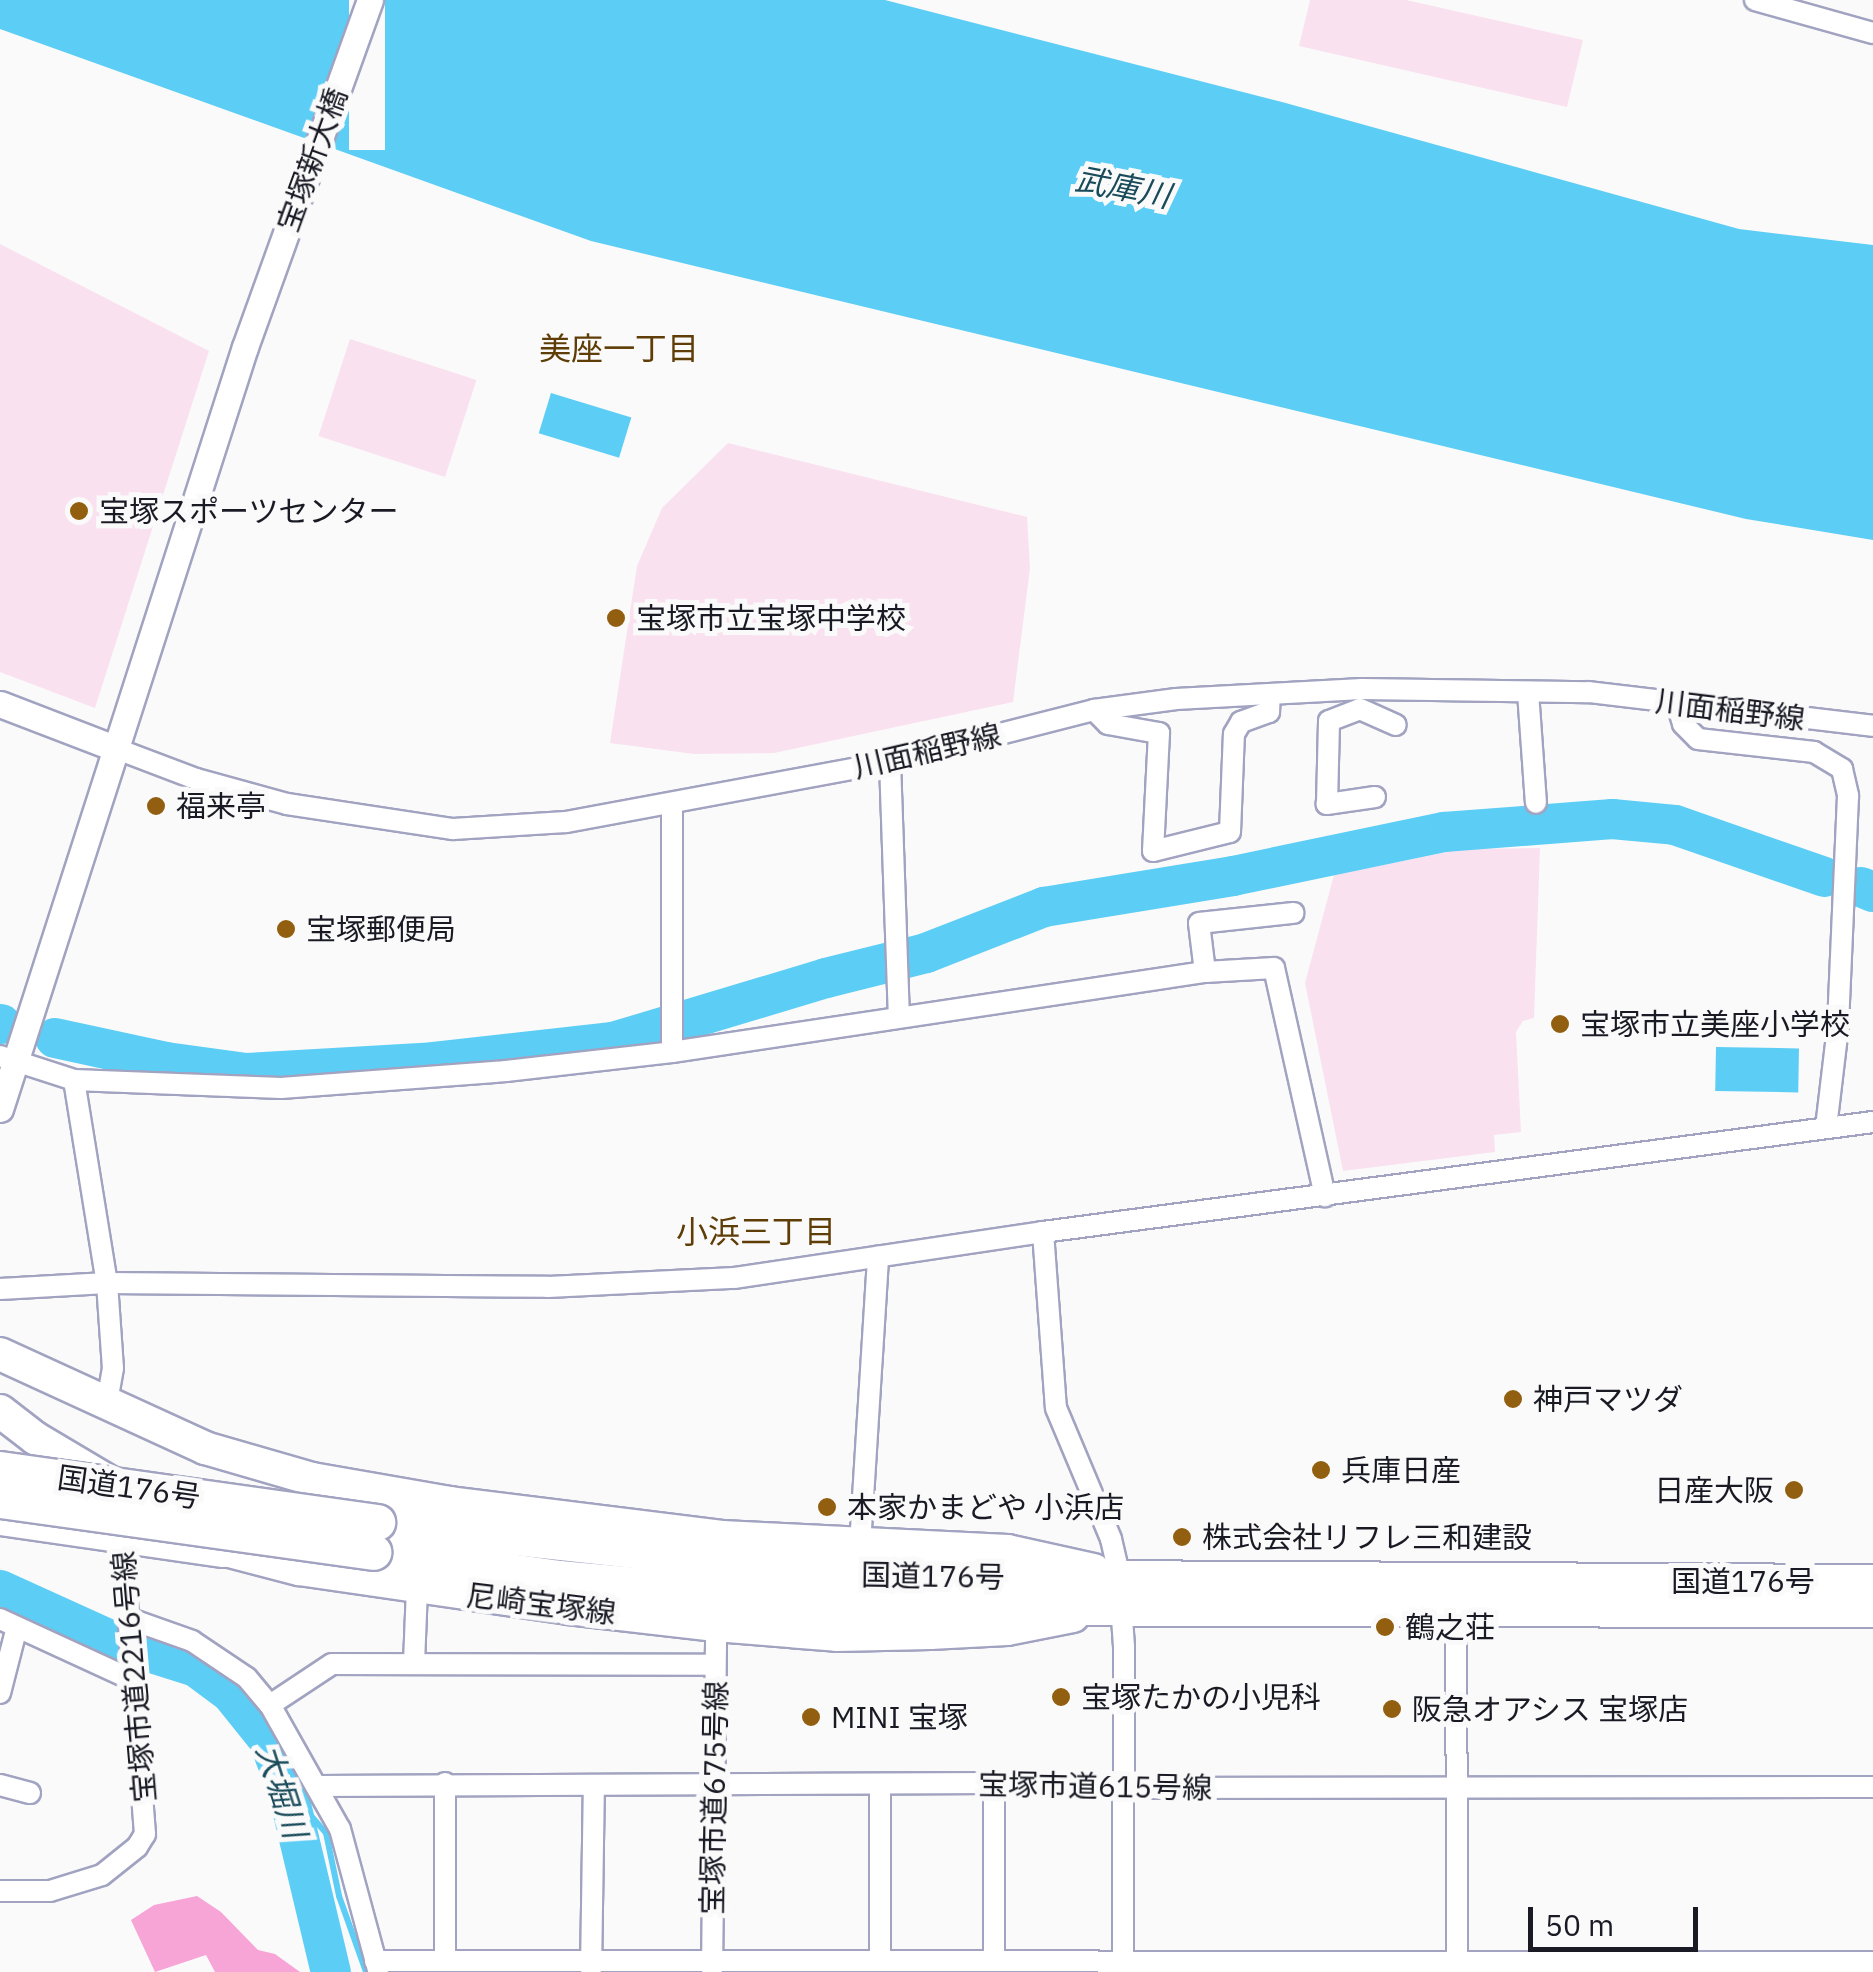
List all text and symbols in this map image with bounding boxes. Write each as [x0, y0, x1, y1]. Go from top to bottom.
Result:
street label: 宝塚新大橋 [269, 83, 355, 237]
water label: 武庫川 [1072, 159, 1174, 215]
district label: 美座一丁目 [539, 329, 699, 367]
place label: 宝塚スポーツセンター [99, 493, 399, 529]
marker: 宝塚スポーツセンター [68, 500, 90, 522]
place label: 宝塚市立宝塚中学校 [636, 600, 906, 636]
marker: 宝塚市立宝塚中学校 [605, 607, 627, 629]
street label: 川面稲野線 [1653, 683, 1807, 737]
street label: 川面稲野線 [850, 717, 1004, 785]
place label: 福来亭 [176, 788, 266, 824]
marker: 福来亭 [145, 795, 167, 817]
place label: 宝塚郵便局 [306, 911, 456, 947]
marker: 宝塚郵便局 [275, 918, 297, 940]
place label: 宝塚市立美座小学校 [1580, 1006, 1850, 1042]
marker: 宝塚市立美座小学校 [1549, 1013, 1571, 1035]
district label: 小浜三丁目 [676, 1212, 836, 1250]
place label: 神戸マツダ [1533, 1381, 1683, 1417]
marker: 神戸マツダ [1502, 1388, 1524, 1410]
place label: 兵庫日産 [1341, 1452, 1461, 1488]
street label: 国道176号 [55, 1459, 203, 1515]
marker: 兵庫日産 [1310, 1459, 1332, 1481]
place label: 日産大阪 [1654, 1472, 1774, 1508]
marker: 日産大阪 [1783, 1479, 1805, 1501]
place label: 本家かまどや 小浜店 [847, 1489, 1124, 1525]
marker: 本家かまどや 小浜店 [816, 1496, 838, 1518]
place label: 株式会社リフレ三和建設 [1202, 1519, 1532, 1555]
marker: 株式会社リフレ三和建設 [1171, 1526, 1193, 1548]
street label: 宝塚市道2216号線 [105, 1550, 163, 1804]
street label: 国道176号 [861, 1557, 1005, 1595]
street label: 国道176号 [1671, 1563, 1815, 1599]
street label: 尼崎宝塚線 [464, 1577, 618, 1631]
place label: 鶴之荘 [1405, 1609, 1495, 1645]
marker: 鶴之荘 [1374, 1616, 1396, 1638]
place label: 宝塚たかの小児科 [1081, 1679, 1321, 1715]
street label: 宝塚市道675号線 [694, 1681, 734, 1915]
marker: 宝塚たかの小児科 [1050, 1686, 1072, 1708]
place label: 阪急オアシス 宝塚店 [1412, 1691, 1689, 1727]
marker: 阪急オアシス 宝塚店 [1381, 1698, 1403, 1720]
place label: MINI 宝塚 [831, 1699, 968, 1735]
marker: MINI 宝塚 [800, 1706, 822, 1728]
water label: 大堀川 [249, 1739, 315, 1843]
street label: 宝塚市道615号線 [978, 1766, 1212, 1806]
scale bar [1533, 1887, 1703, 1949]
text: 50 m [1545, 1905, 1614, 1944]

